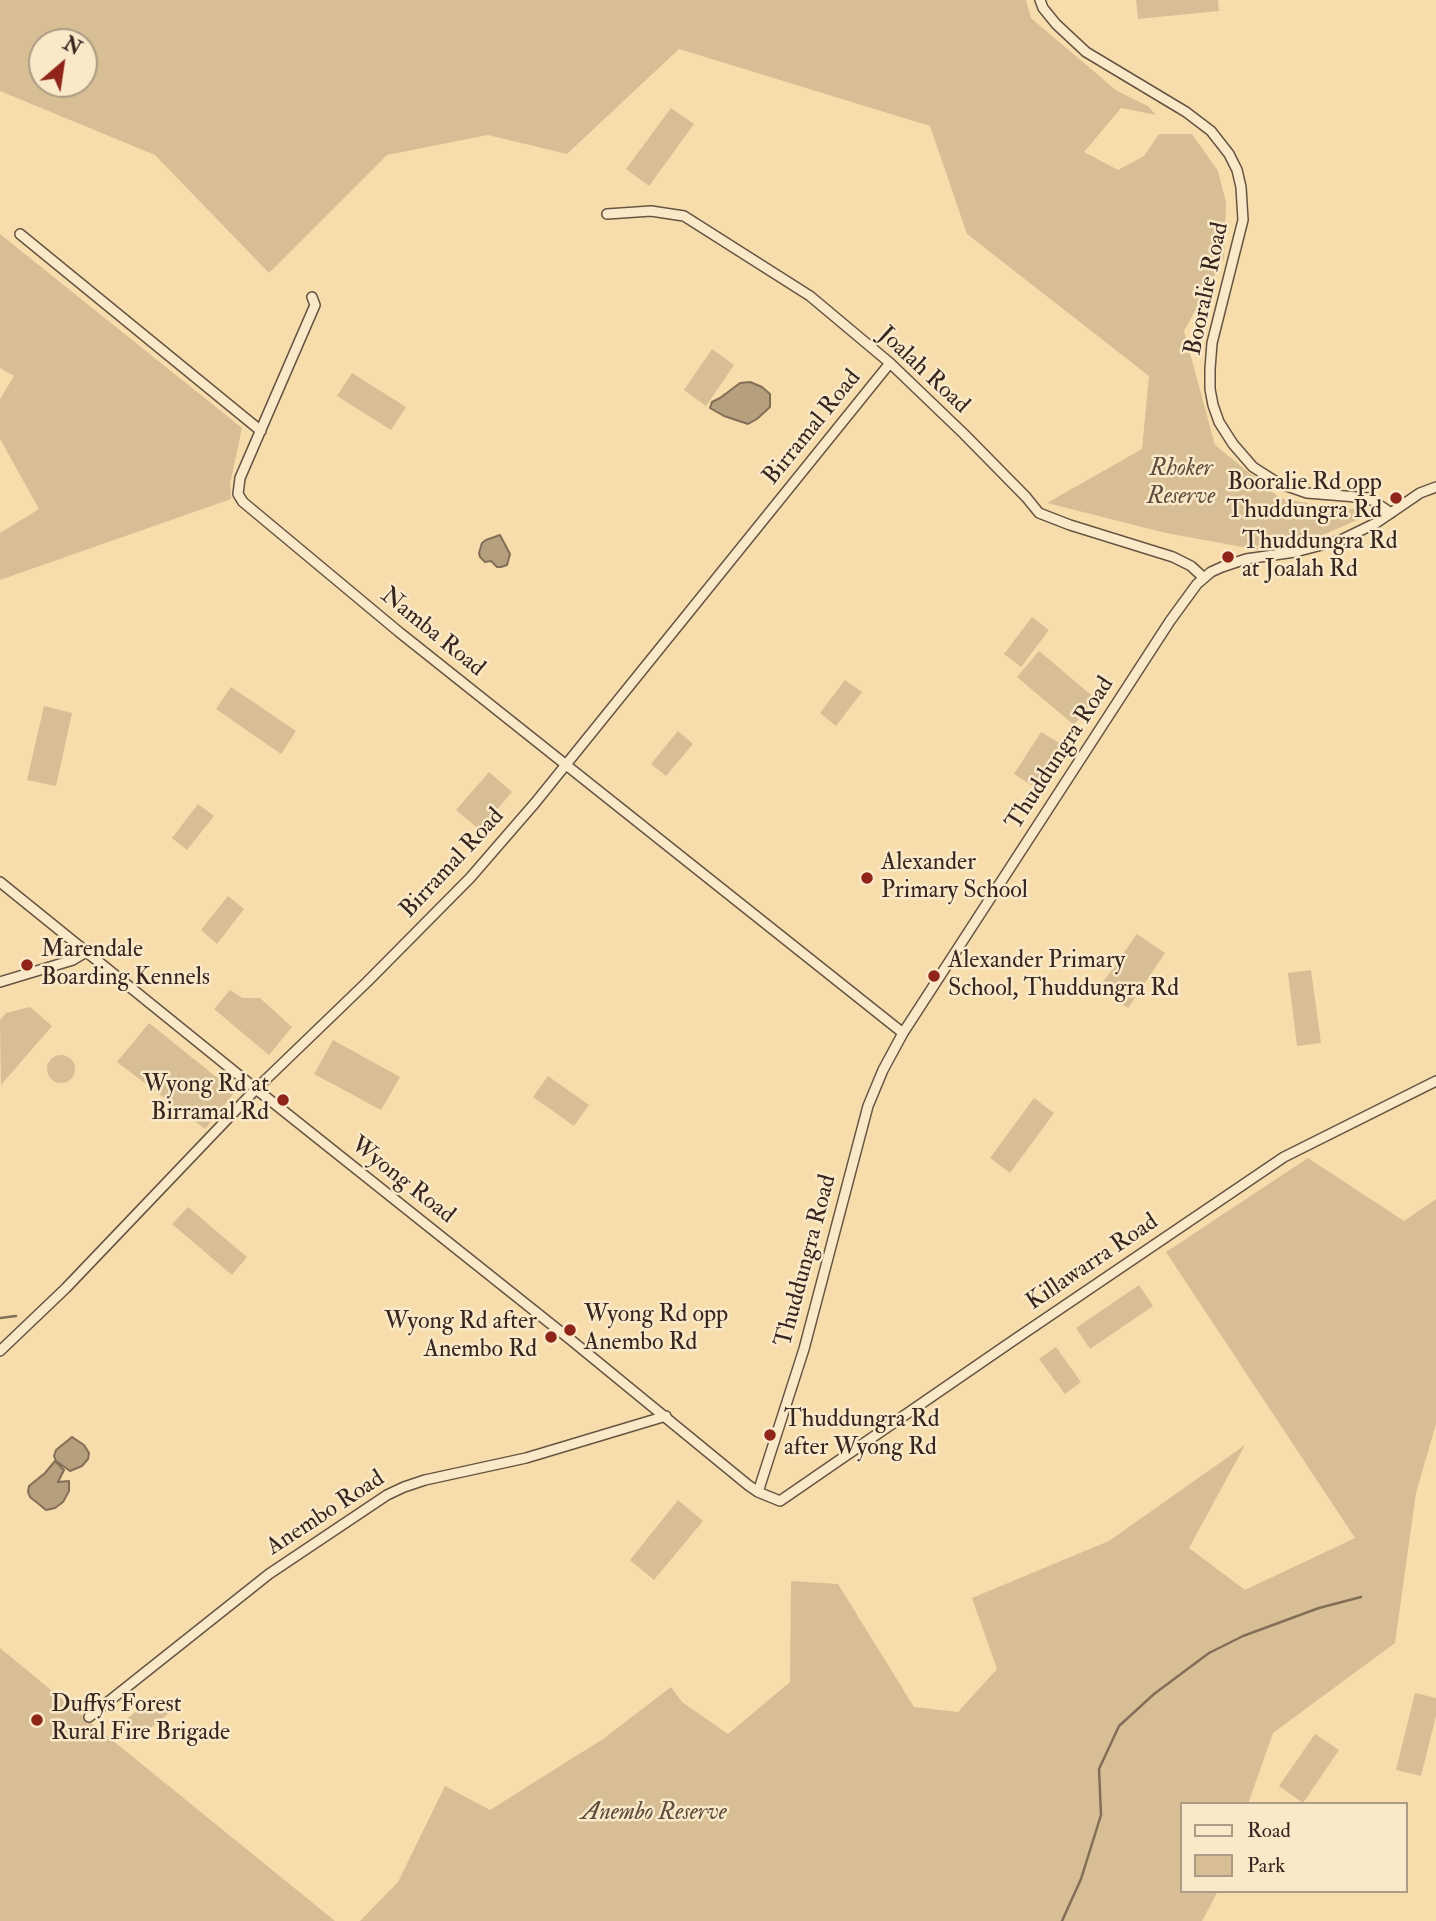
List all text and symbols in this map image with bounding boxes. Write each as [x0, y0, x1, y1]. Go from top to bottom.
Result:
north arrow [28, 28, 98, 98]
text: N [59, 32, 85, 61]
street label: Booralie Road [1180, 220, 1236, 358]
street label: Joalah Road [871, 321, 975, 421]
street label: Birramal Road [758, 365, 868, 491]
park label: Rhoker Reserve [1147, 456, 1215, 512]
place label: Booralie Rd opp Thuddungra Rd [1226, 470, 1382, 526]
marker: Booralie Rd opp Thuddungra Rd [1388, 490, 1404, 506]
place label: Thuddungra Rd at Joalah Rd [1242, 529, 1398, 585]
marker: Thuddungra Rd at Joalah Rd [1220, 549, 1236, 565]
street label: Namba Road [374, 582, 490, 684]
street label: Thuddungra Road [1001, 672, 1121, 836]
street label: Birramal Road [395, 803, 511, 925]
place label: Alexander Primary School [881, 850, 1028, 906]
marker: Alexander Primary School [859, 870, 875, 886]
place label: Marendale Boarding Kennels [41, 937, 210, 993]
place label: Alexander Primary School, Thuddungra Rd [948, 948, 1179, 1004]
marker: Marendale Boarding Kennels [19, 957, 35, 973]
marker: Alexander Primary School, Thuddungra Rd [926, 968, 942, 984]
place label: Wyong Rd at Birramal Rd [143, 1072, 269, 1128]
marker: Wyong Rd at Birramal Rd [275, 1092, 291, 1108]
street label: Wyong Road [344, 1131, 460, 1231]
street label: Thuddungra Road [770, 1172, 844, 1350]
street label: Killawarra Road [1022, 1208, 1164, 1318]
place label: Wyong Rd opp Anembo Rd [584, 1302, 728, 1358]
place label: Wyong Rd after Anembo Rd [384, 1309, 537, 1365]
marker: Wyong Rd opp Anembo Rd [562, 1322, 578, 1338]
marker: Wyong Rd after Anembo Rd [543, 1329, 559, 1345]
place label: Thuddungra Rd after Wyong Rd [784, 1407, 940, 1463]
marker: Thuddungra Rd after Wyong Rd [762, 1427, 778, 1443]
street label: Anembo Road [262, 1465, 390, 1563]
place label: Duffys Forest Rural Fire Brigade [51, 1692, 230, 1748]
marker: Duffys Forest Rural Fire Brigade [29, 1712, 45, 1728]
park label: Anembo Reserve [581, 1800, 727, 1828]
legend [1180, 1802, 1408, 1893]
text: Road [1247, 1817, 1291, 1844]
text: Park [1247, 1852, 1285, 1879]

